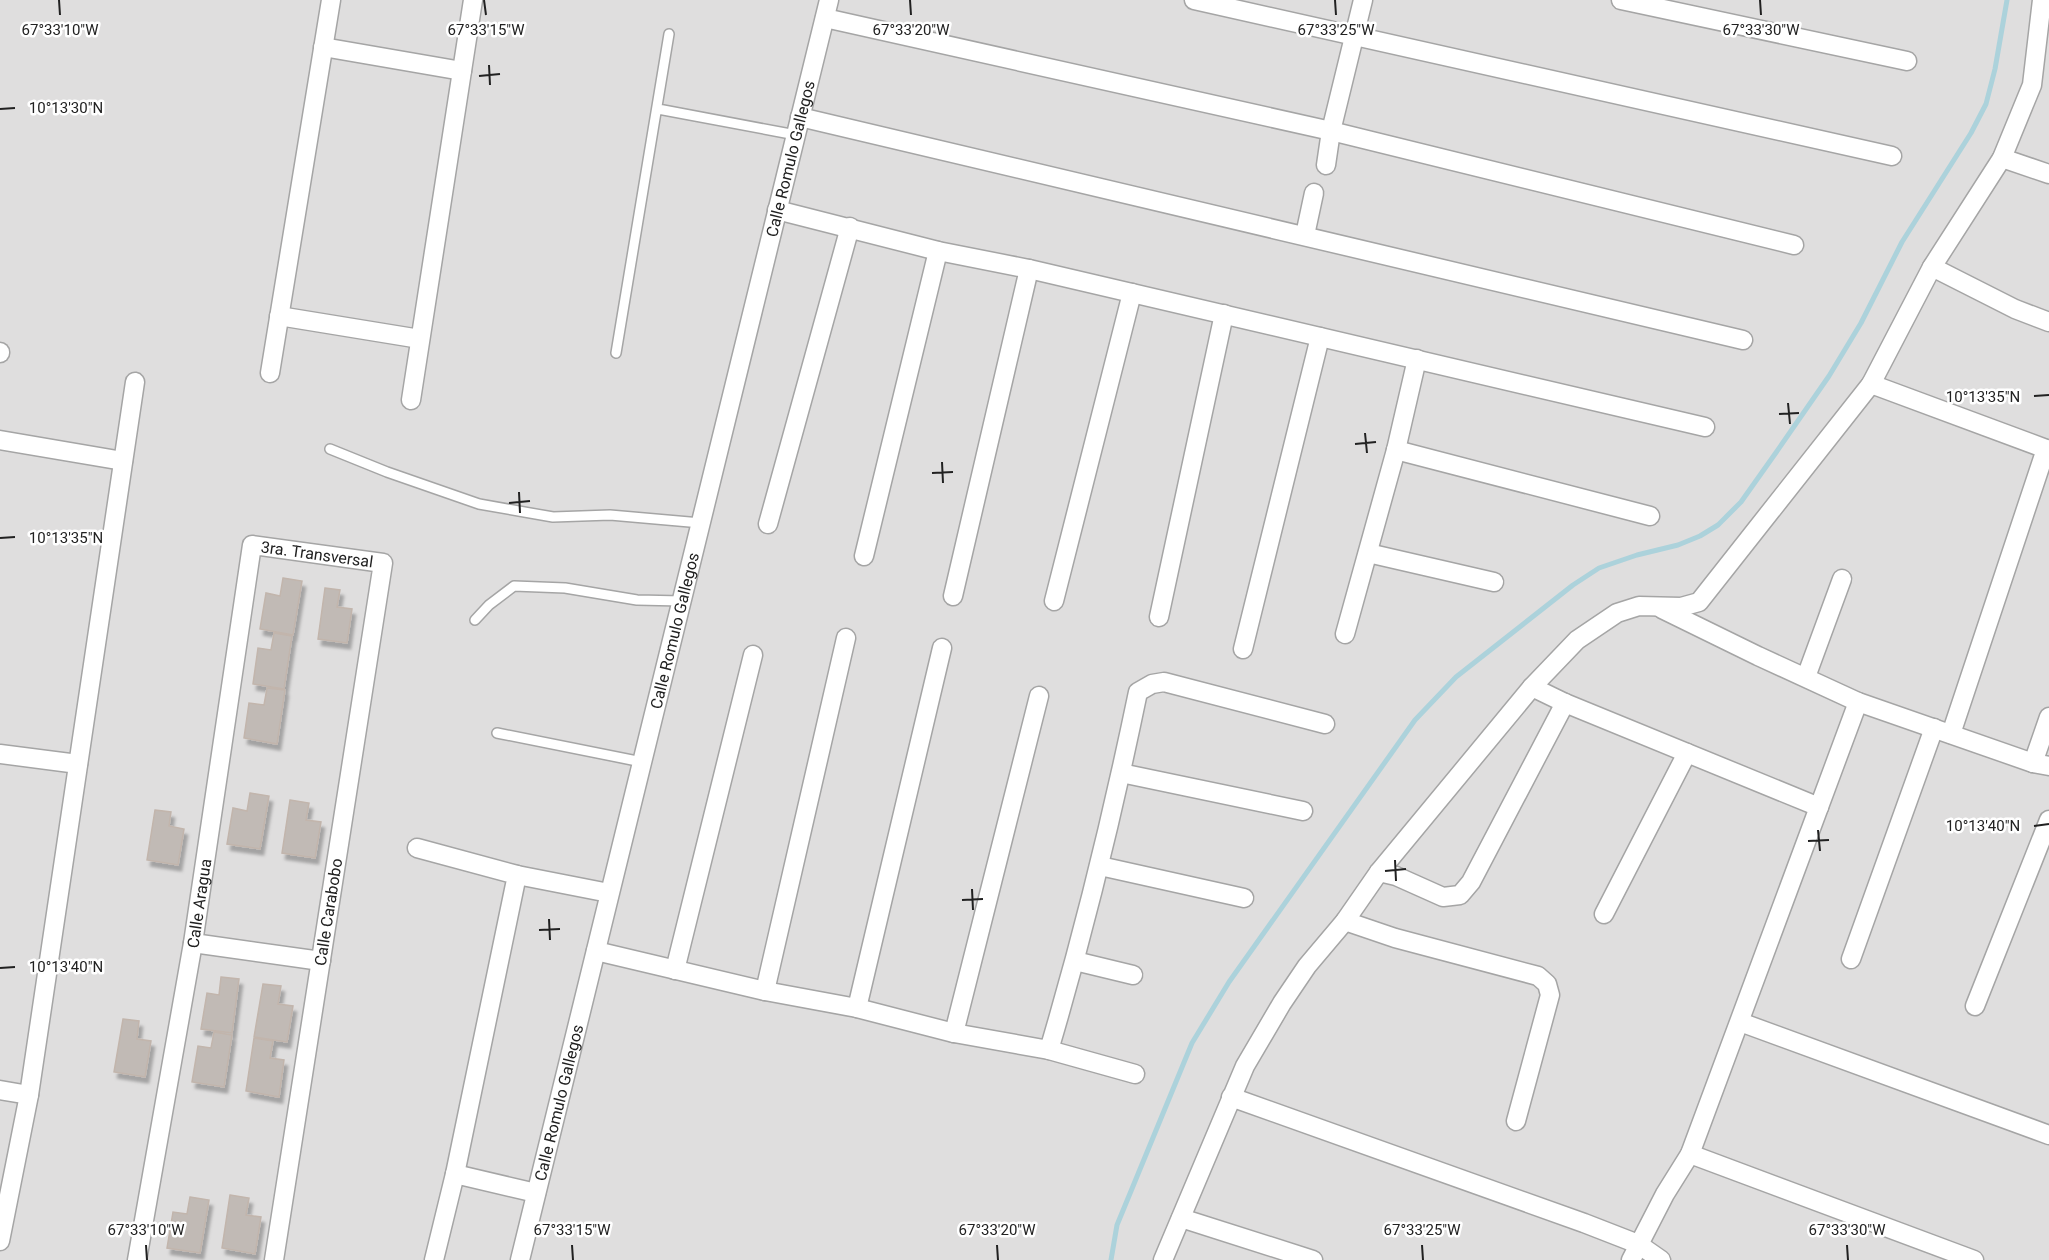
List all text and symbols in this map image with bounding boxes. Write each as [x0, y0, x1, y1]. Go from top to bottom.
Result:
text: 67°33'10"W [22, 21, 98, 39]
text: 67°33'15"W [448, 21, 524, 39]
text: 67°33'20"W [873, 21, 949, 39]
text: 67°33'25"W [1298, 21, 1374, 39]
text: 67°33'30"W [1723, 21, 1799, 39]
street label: Calle Romulo Gallegos [762, 79, 819, 239]
text: 10°13'30"N [29, 99, 103, 117]
text: 10°13'35"N [1946, 388, 2020, 406]
text: 10°13'35"N [29, 529, 103, 547]
street label: 3ra. Transversal [260, 537, 374, 572]
street label: Calle Romulo Gallegos [646, 551, 703, 711]
text: 10°13'40"N [1946, 817, 2020, 835]
street label: Calle Aragua [183, 857, 215, 949]
street label: Calle Carabobo [311, 857, 346, 967]
text: 10°13'40"N [29, 958, 103, 976]
street label: Calle Romulo Gallegos [531, 1023, 587, 1183]
text: 67°33'10"W [108, 1221, 184, 1239]
text: 67°33'15"W [534, 1221, 610, 1239]
text: 67°33'20"W [959, 1221, 1035, 1239]
text: 67°33'25"W [1384, 1221, 1460, 1239]
text: 67°33'30"W [1809, 1221, 1885, 1239]

